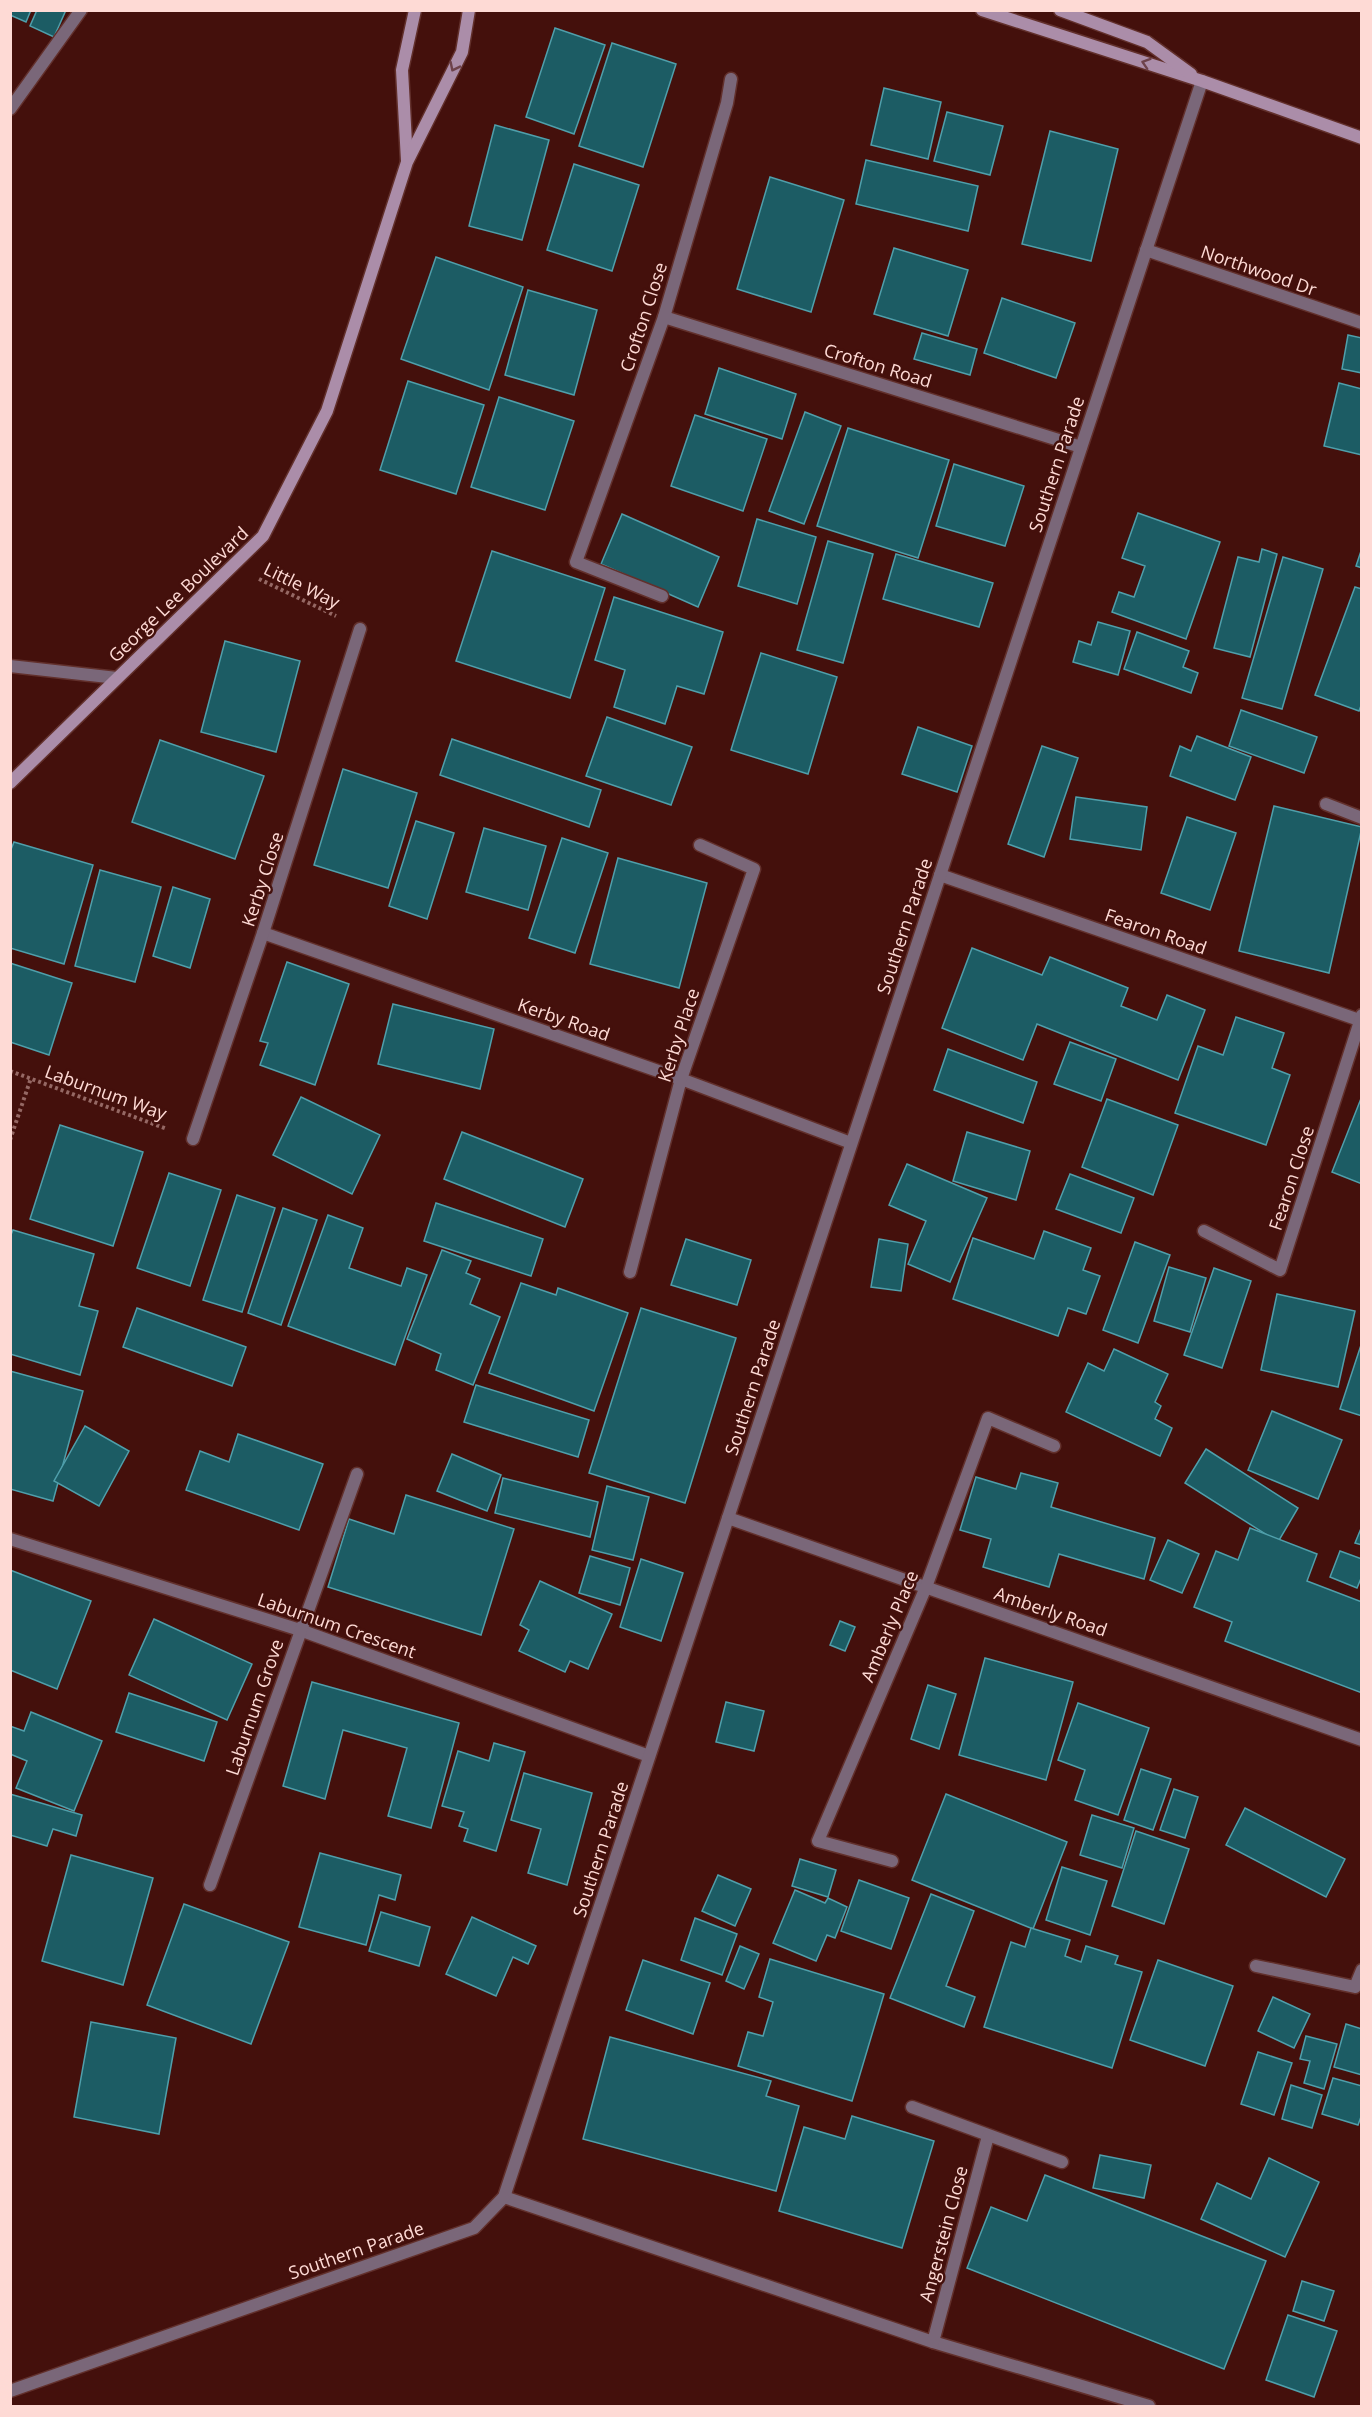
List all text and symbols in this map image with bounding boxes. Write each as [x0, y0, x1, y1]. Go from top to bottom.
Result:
one-way arrow [1141, 58, 1152, 71]
one-way arrow [450, 60, 462, 71]
street label: Northwood Dr [1198, 239, 1321, 301]
street label: Crofton Close [614, 259, 672, 375]
street label: Crofton Road [821, 337, 935, 393]
street label: Southern Parade [1023, 393, 1089, 535]
street label: George Lee Boulevard [103, 521, 253, 667]
street label: Little Way [260, 556, 345, 614]
street label: Kerby Close [235, 828, 289, 930]
street label: Southern Parade [871, 855, 937, 997]
street label: Fearon Road [1102, 902, 1210, 960]
street label: Kerby Place [652, 985, 704, 1085]
street label: Kerby Road [515, 992, 613, 1046]
street label: Laburnum Way [42, 1059, 171, 1125]
street label: Fearon Close [1263, 1123, 1319, 1233]
street label: Southern Parade [719, 1316, 785, 1458]
street label: Amberly Place [855, 1567, 923, 1685]
street label: Amberly Road [991, 1580, 1111, 1642]
street label: Laburnum Crescent [255, 1587, 419, 1663]
street label: Laburnum Grove [219, 1636, 289, 1778]
street label: Southern Parade [567, 1778, 633, 1920]
street label: Angerstein Close [913, 2163, 973, 2305]
street label: Southern Parade [285, 2216, 427, 2284]

